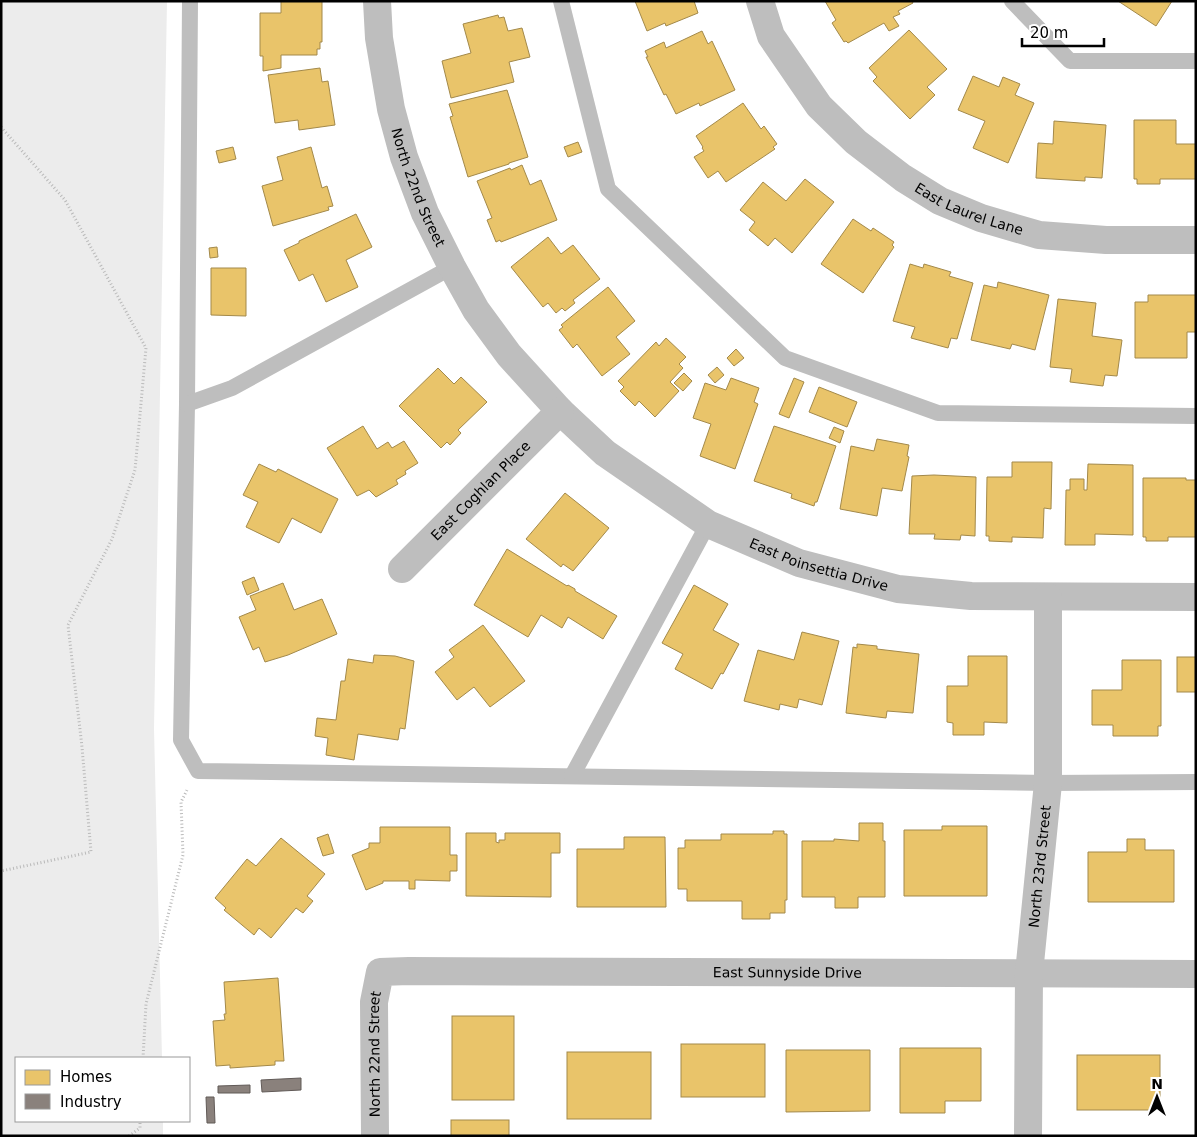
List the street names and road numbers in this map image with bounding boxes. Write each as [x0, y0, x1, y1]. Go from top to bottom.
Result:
street label: North 22nd Street [388, 126, 449, 250]
street label: East Laurel Lane [912, 179, 1025, 238]
street label: East Coghlan Place [427, 438, 533, 544]
street label: East Poinsettia Drive [747, 535, 890, 594]
street label: North 23rd Street [1026, 804, 1054, 929]
street label: East Sunnyside Drive [713, 964, 862, 981]
street label: North 22nd Street [366, 989, 384, 1117]

